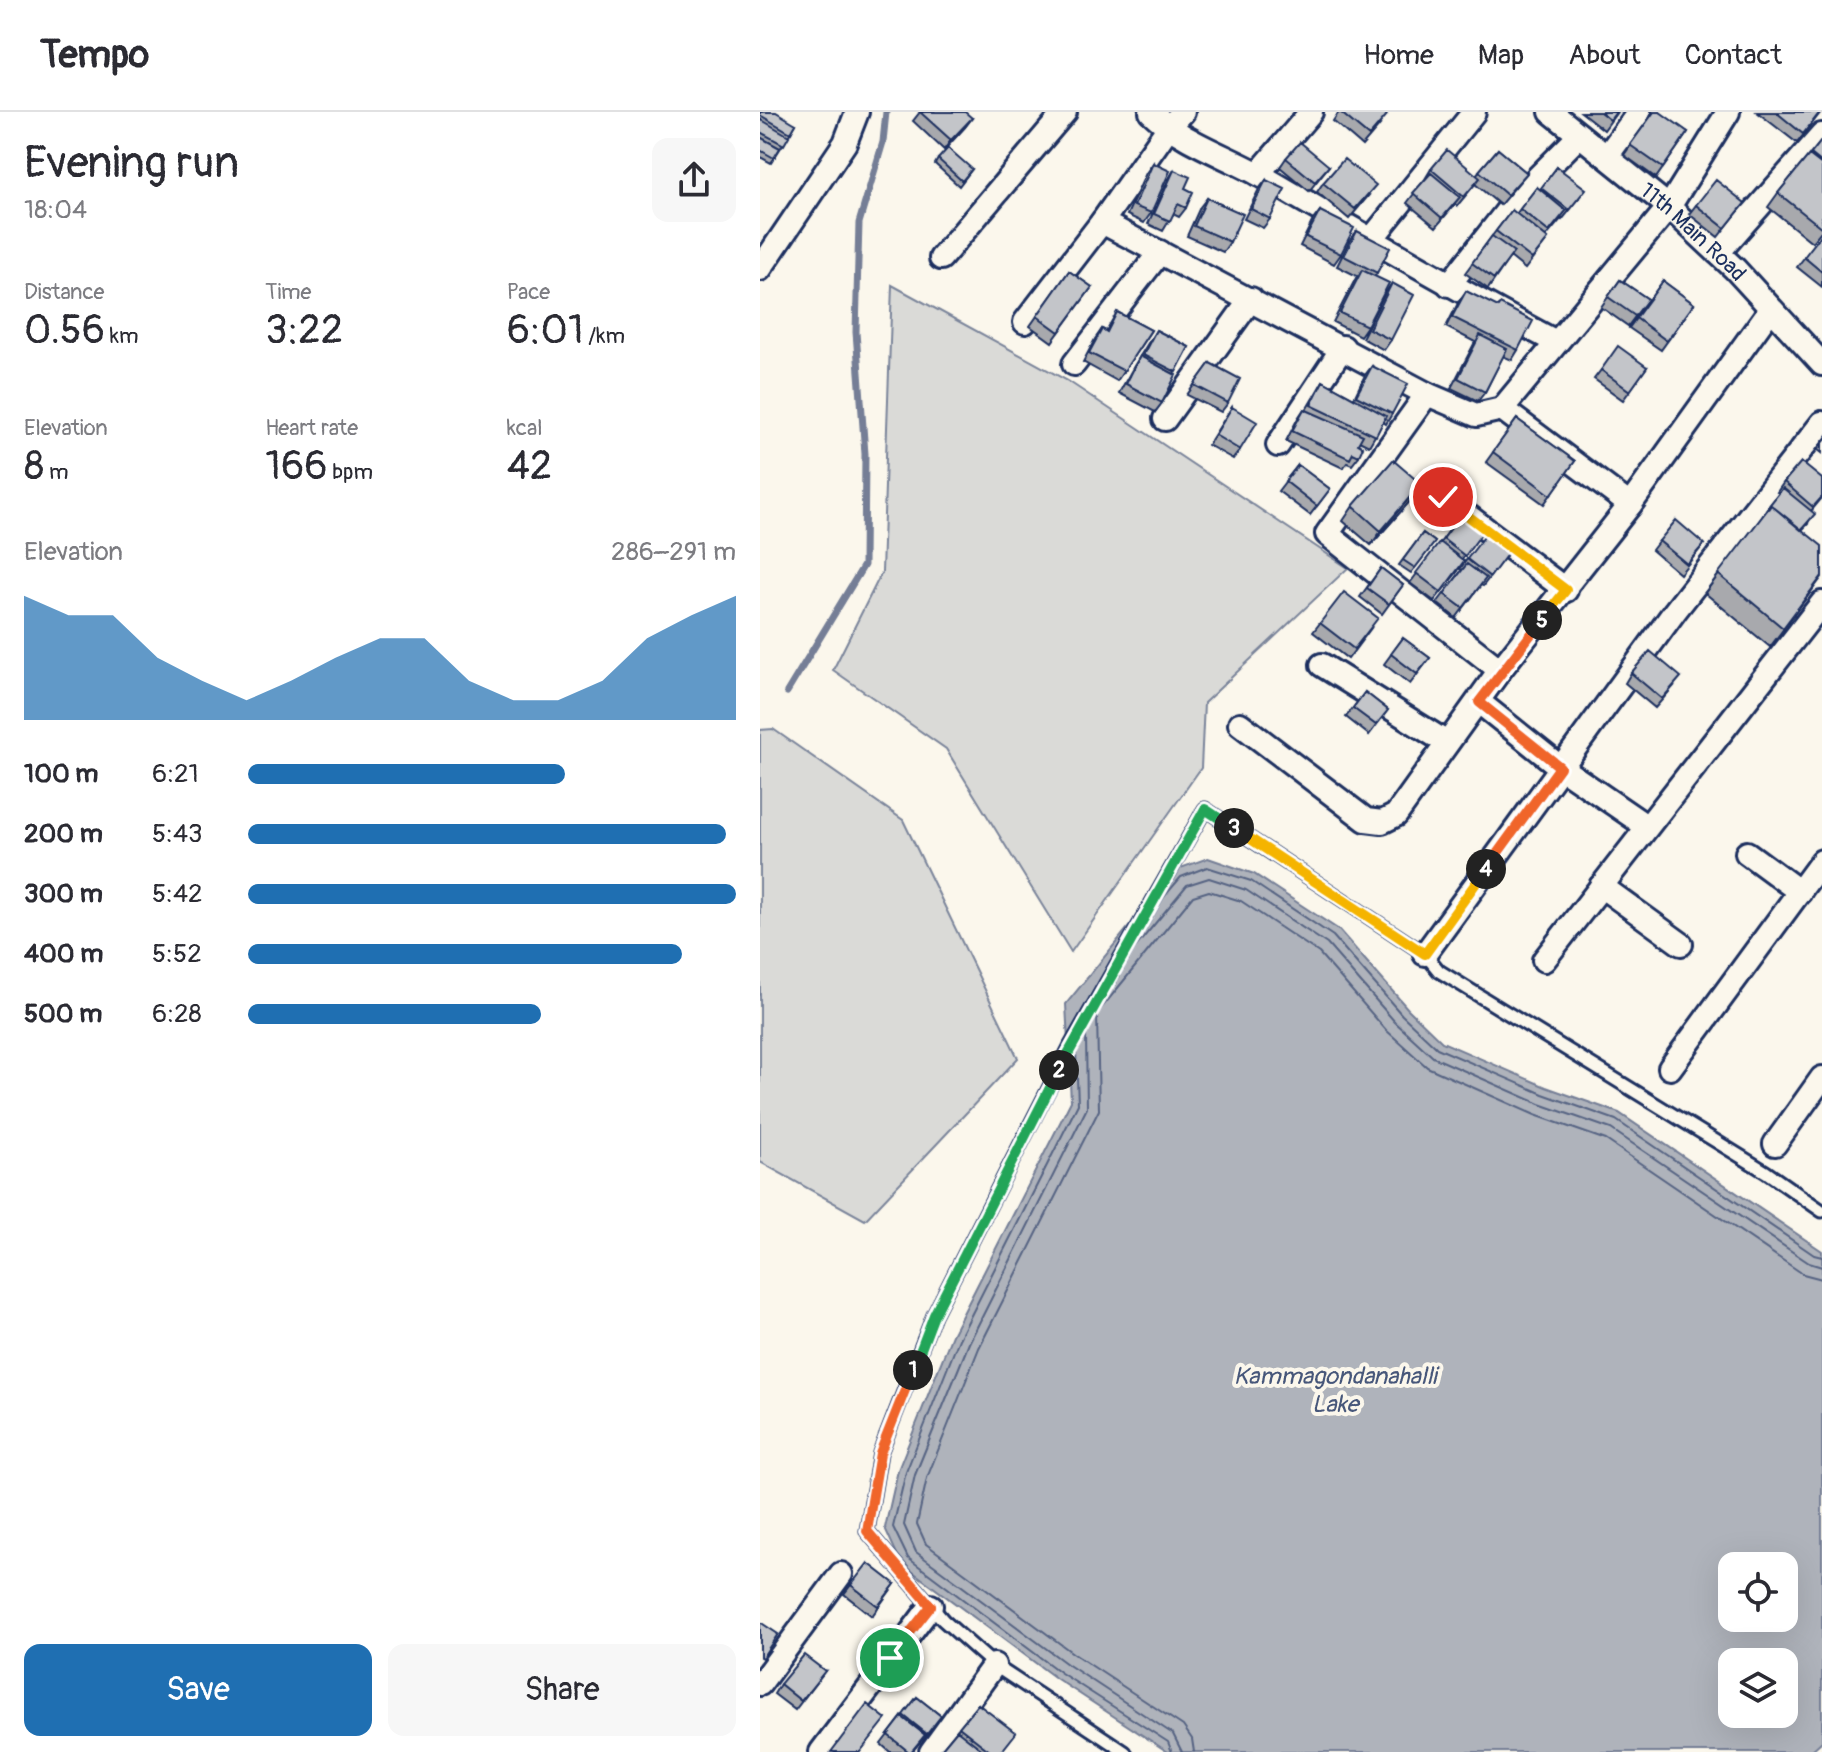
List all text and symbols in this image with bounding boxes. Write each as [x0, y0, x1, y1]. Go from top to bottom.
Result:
text: Tempo [40, 31, 149, 79]
text: Home [1363, 38, 1434, 73]
text: Map [1478, 38, 1524, 73]
text: About [1568, 38, 1641, 73]
text: Contact [1685, 38, 1782, 73]
text: Evening run [24, 136, 239, 191]
button: share [652, 138, 736, 222]
street label: 11th Main Road [1634, 177, 1752, 287]
text: 18:04 [24, 194, 87, 226]
text: Distance [24, 278, 104, 306]
text: Time [265, 278, 311, 306]
text: Pace [507, 278, 550, 306]
text: 0.56 [24, 306, 105, 355]
text: 3:22 [265, 306, 343, 355]
text: 6:01 [507, 306, 584, 355]
text: km [105, 322, 139, 350]
text: /km [584, 322, 625, 350]
text: Elevation [24, 414, 108, 442]
text: Heart rate [265, 414, 358, 442]
text: kcal [507, 414, 542, 442]
text: 8 [24, 442, 44, 491]
text: 166 [265, 442, 328, 491]
text: 42 [507, 442, 552, 491]
text: m [44, 458, 68, 486]
text: bpm [328, 458, 373, 486]
pin [1409, 463, 1477, 531]
icon: check [1421, 475, 1465, 519]
text: Elevation [24, 536, 123, 568]
text: 286–291 m [611, 536, 736, 568]
pin: 5 [1522, 600, 1562, 640]
text: 5 [1536, 606, 1548, 634]
text: 100 m [24, 758, 98, 790]
text: 6:21 [152, 758, 199, 790]
pin: 3 [1214, 808, 1254, 848]
text: 3 [1228, 814, 1240, 842]
text: 200 m [24, 818, 103, 850]
text: 5:43 [152, 818, 203, 850]
pin: 4 [1466, 849, 1506, 889]
text: 4 [1480, 855, 1492, 883]
text: 300 m [24, 878, 103, 910]
text: 5:42 [152, 878, 203, 910]
text: 400 m [24, 938, 103, 970]
text: 5:52 [152, 938, 202, 970]
text: 500 m [24, 998, 102, 1030]
text: 6:28 [152, 998, 202, 1030]
pin: 2 [1039, 1050, 1079, 1090]
text: 2 [1053, 1056, 1065, 1084]
pin: 1 [893, 1350, 933, 1390]
text: 1 [909, 1356, 917, 1384]
water label: Kammagondanahalli Lake [1234, 1362, 1440, 1419]
map controls [1718, 1552, 1798, 1728]
button: locate [1718, 1552, 1798, 1632]
pin [856, 1624, 924, 1692]
icon: arrive [868, 1636, 912, 1680]
button: Save [24, 1644, 372, 1736]
button: Share [388, 1644, 736, 1736]
button: layers [1718, 1648, 1798, 1728]

